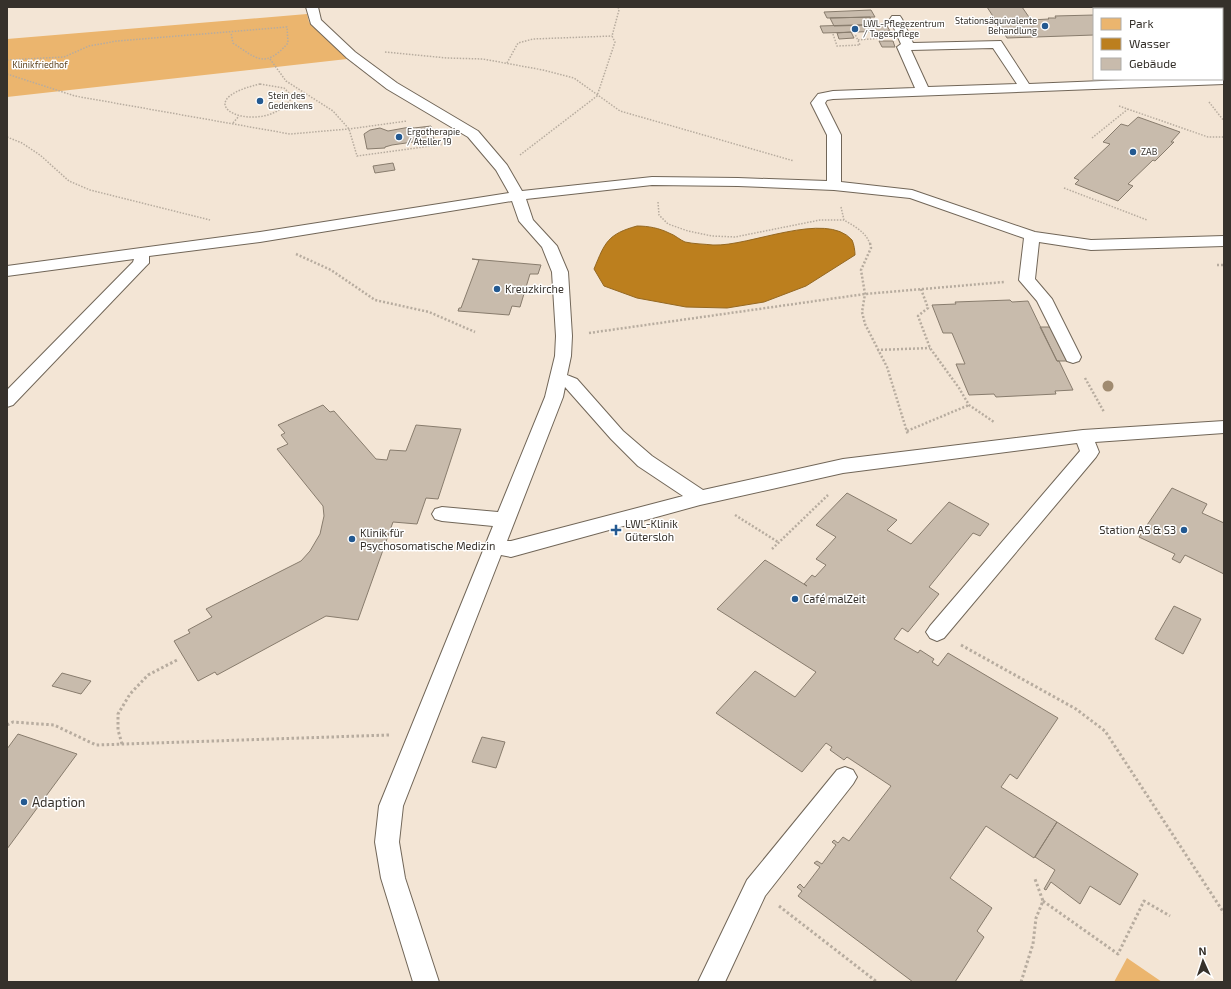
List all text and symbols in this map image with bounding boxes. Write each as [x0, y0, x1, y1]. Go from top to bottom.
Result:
legend [1093, 8, 1223, 80]
place label: Stationsäquivalente Behandlung [955, 15, 1037, 36]
text: Park [1129, 16, 1154, 30]
place label: LWL-Pflegezentrum / Tagespflege [863, 18, 945, 39]
marker: Stationsäquivalente Behandlung [1040, 21, 1050, 31]
marker: LWL-Pflegezentrum / Tagespflege [850, 24, 860, 34]
text: Wasser [1129, 36, 1170, 50]
text: Gebäude [1129, 56, 1177, 70]
park label: Klinikfriedhof [12, 59, 68, 70]
place label: Stein des Gedenkens [268, 90, 313, 111]
marker: Stein des Gedenkens [255, 96, 265, 106]
place label: Ergotherapie / Ateller 19 [407, 126, 460, 147]
marker: Ergotherapie / Ateller 19 [394, 132, 404, 142]
place label: ZAB [1141, 146, 1158, 157]
marker: ZAB [1128, 147, 1138, 157]
place label: Kreuzkirche [505, 282, 564, 295]
marker: Kreuzkirche [492, 284, 502, 294]
place label: LWL-Klinik Gütersloh [625, 517, 678, 543]
place label: Station AS & S3 [1099, 523, 1176, 536]
marker: LWL-Klinik Gütersloh [610, 524, 622, 536]
marker: Station AS & S3 [1179, 525, 1189, 535]
place label: Klinik für Psychosomatische Medizin [360, 526, 495, 552]
marker: Klinik für Psychosomatische Medizin [347, 534, 357, 544]
place label: Café malZeit [803, 592, 866, 605]
marker: Café malZeit [790, 594, 800, 604]
place label: Adaption [32, 794, 85, 810]
marker: Adaption [19, 797, 29, 807]
north arrow [1183, 941, 1223, 981]
text: N [1198, 944, 1207, 957]

